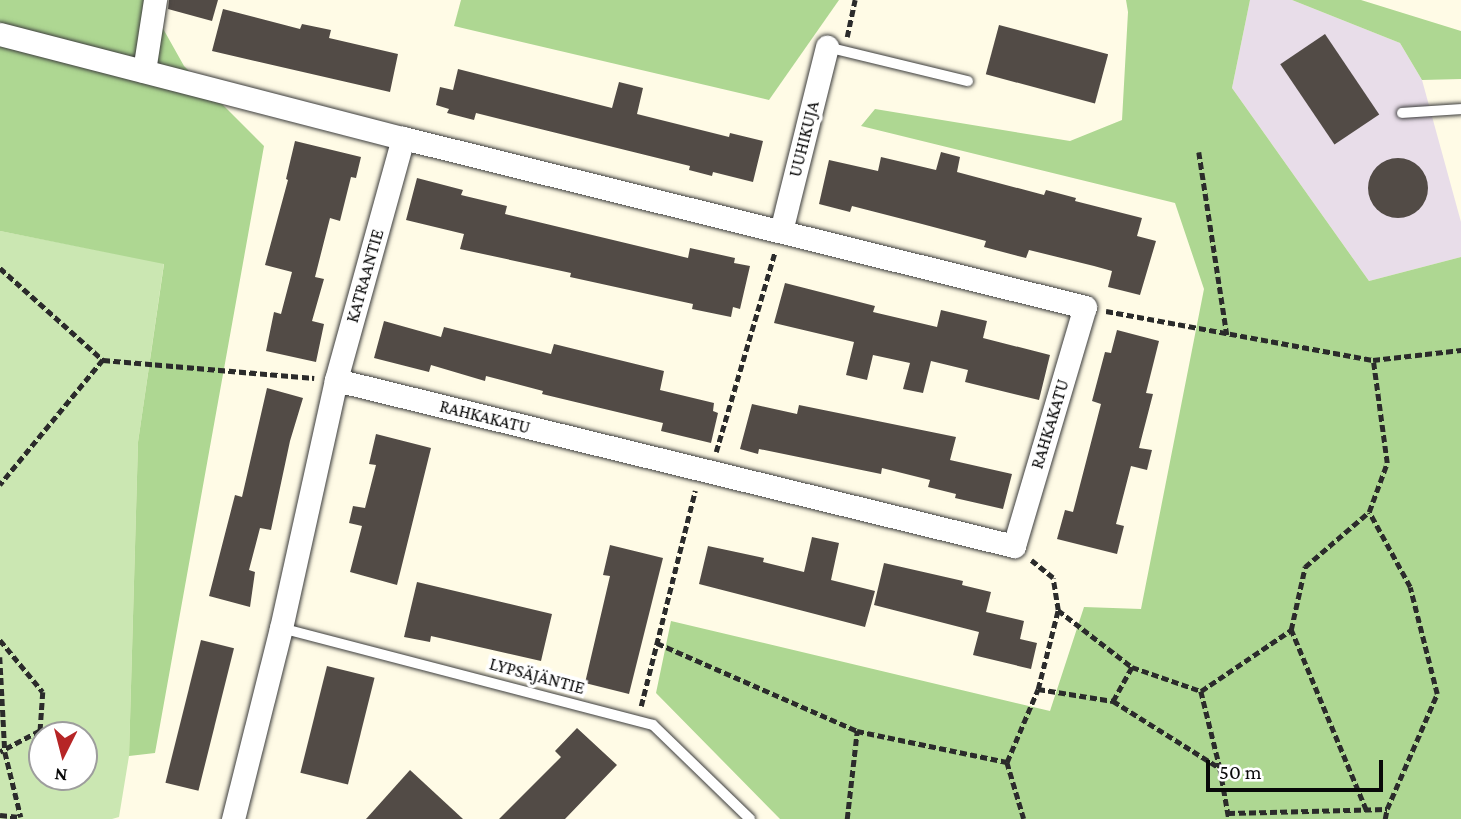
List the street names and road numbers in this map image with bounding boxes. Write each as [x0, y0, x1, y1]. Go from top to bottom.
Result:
street label: UUHIKUJA [784, 99, 824, 179]
street label: KATRAANTIE [341, 227, 389, 325]
street label: RAHKAKATU [1026, 376, 1074, 472]
street label: RAHKAKATU [437, 395, 533, 439]
street label: LYPSÄJÄNTIE [487, 653, 587, 699]

